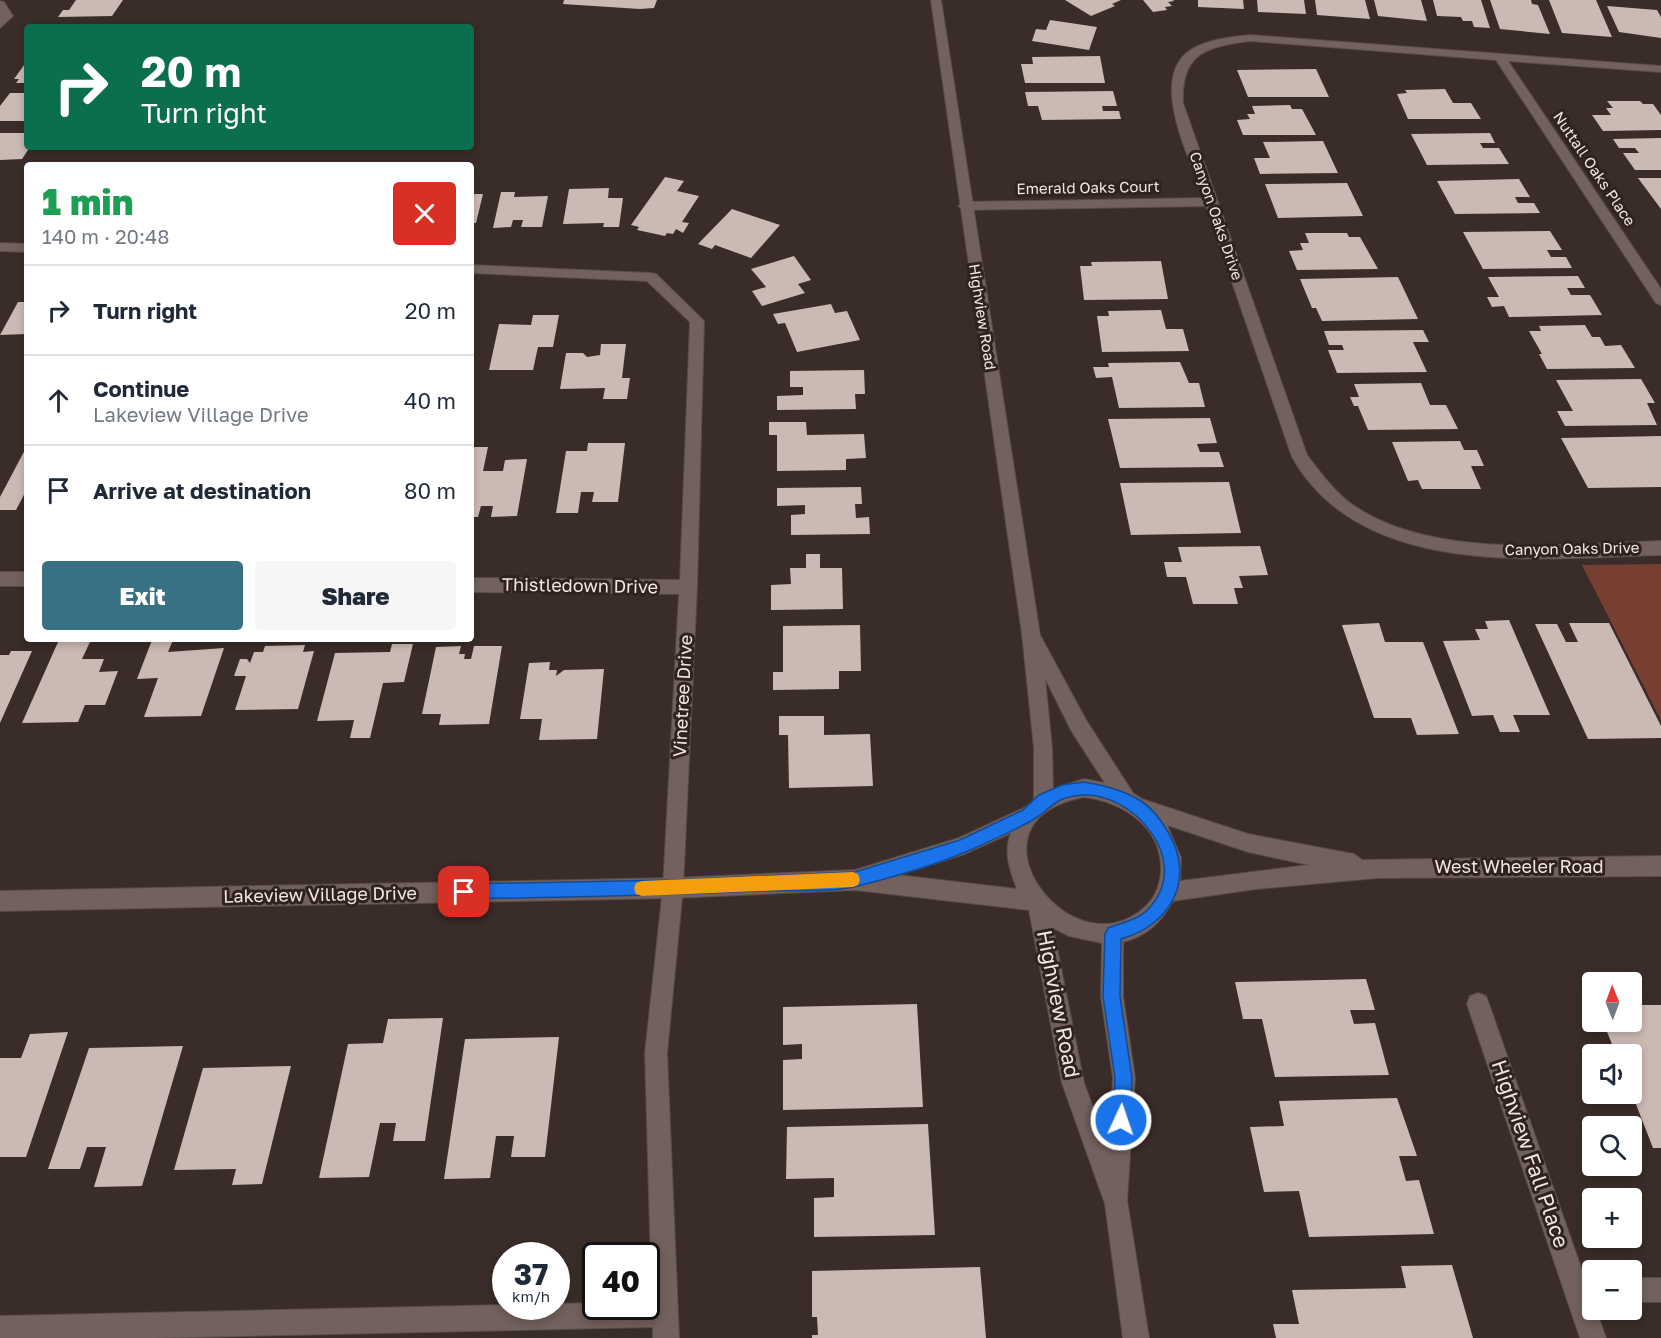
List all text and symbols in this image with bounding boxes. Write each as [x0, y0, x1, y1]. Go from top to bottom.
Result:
text: 20 m [141, 46, 241, 96]
icon: right [42, 48, 120, 126]
text: Turn right [141, 97, 267, 129]
street label: Nuttall Oaks Place [1550, 108, 1640, 229]
street label: Canyon Oaks Drive [1187, 149, 1247, 283]
street label: Emerald Oaks Court [1016, 177, 1160, 197]
text: 1 min [42, 180, 133, 223]
button: close [393, 182, 456, 245]
text: 140 m · 20:48 [42, 224, 169, 248]
street label: Highview Road [966, 262, 1000, 371]
icon: right [42, 294, 75, 327]
text: Turn right [93, 297, 197, 324]
text: 20 m [405, 297, 456, 324]
text: Continue [93, 375, 189, 402]
icon: ahead [42, 384, 75, 417]
text: 40 m [404, 387, 456, 414]
text: Lakeview Village Drive [93, 402, 308, 426]
icon: arrive [42, 474, 75, 507]
text: Arrive at destination [93, 477, 311, 504]
text: 80 m [404, 477, 456, 504]
street label: Canyon Oaks Drive [1505, 538, 1640, 558]
button: Exit [42, 561, 243, 630]
button: Share [255, 561, 456, 630]
street label: Thistledown Drive [502, 573, 658, 597]
street label: Vinetree Drive [668, 634, 696, 758]
street label: West Wheeler Road [1434, 855, 1604, 877]
pin [438, 866, 489, 917]
icon: arrive [447, 875, 480, 908]
street label: Lakeview Village Drive [223, 881, 417, 907]
street label: Highview Road [1032, 928, 1086, 1080]
north arrow [1582, 972, 1642, 1032]
map controls [1582, 972, 1642, 1320]
button: sound [1582, 1044, 1642, 1104]
street label: Highview Fall Place [1487, 1056, 1575, 1251]
position arrow [1089, 1088, 1153, 1152]
button: search [1582, 1116, 1642, 1176]
button: + [1582, 1188, 1642, 1248]
speed limit sign: 40 [582, 1242, 660, 1320]
text: 37 [514, 1256, 548, 1292]
button: − [1582, 1260, 1642, 1320]
text: km/h [512, 1287, 550, 1305]

